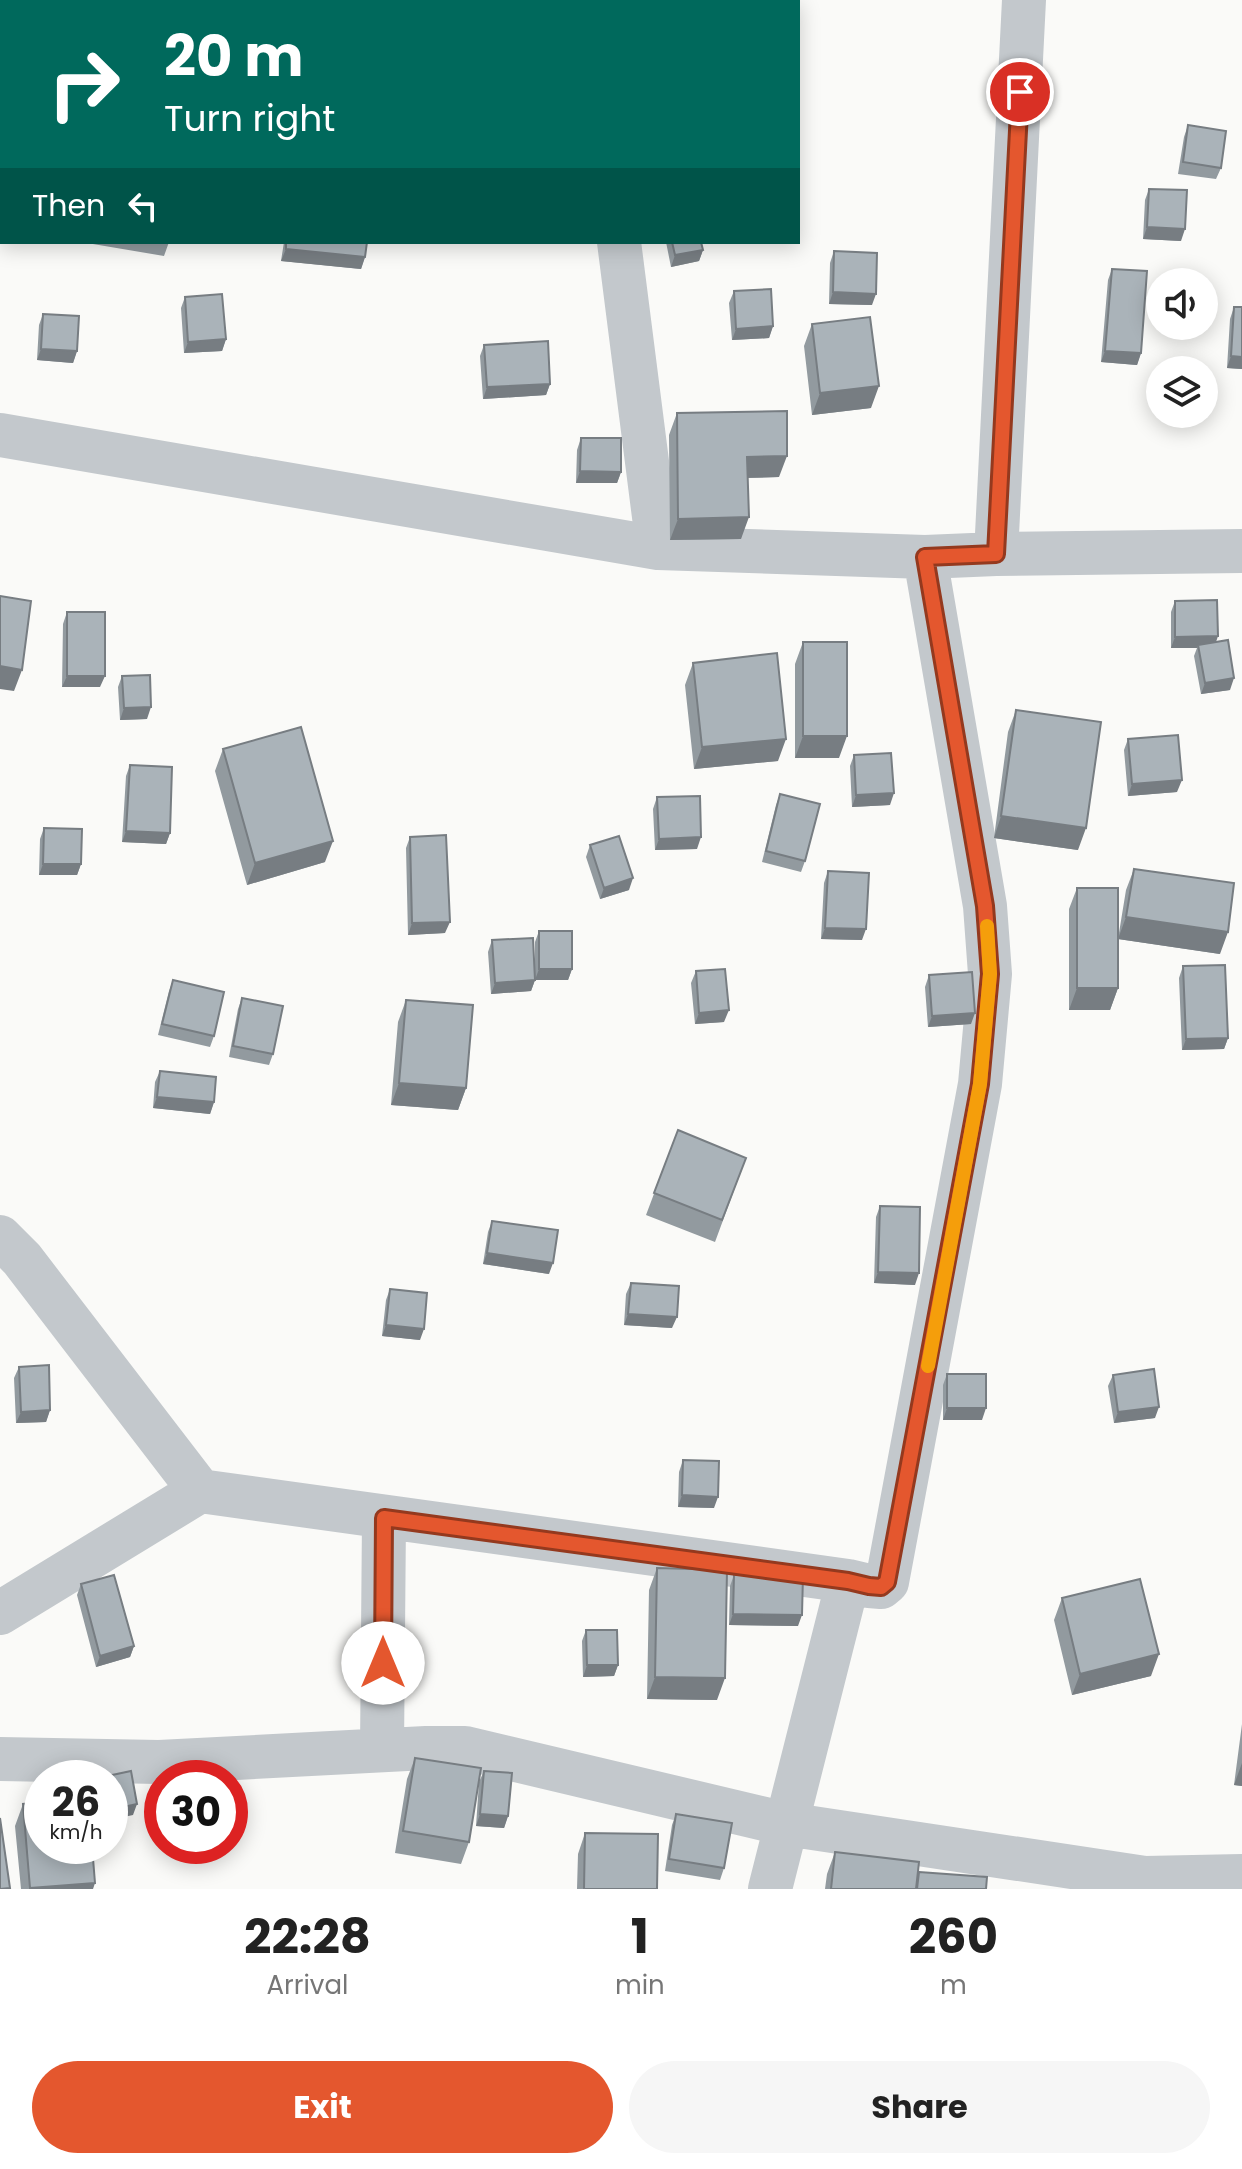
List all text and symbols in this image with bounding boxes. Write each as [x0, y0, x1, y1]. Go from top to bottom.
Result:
text: 20 m [164, 17, 304, 96]
icon: right [32, 32, 136, 136]
pin [986, 58, 1054, 126]
icon: arrive [998, 70, 1042, 114]
text: Turn right [164, 93, 335, 144]
text: Then [32, 184, 105, 227]
icon: left [121, 184, 165, 228]
map controls [1146, 268, 1218, 428]
button: sound [1146, 268, 1218, 340]
button: layers [1146, 356, 1218, 428]
position arrow [341, 1621, 425, 1705]
speed limit sign: 30 [144, 1760, 248, 1864]
text: 26 [52, 1774, 100, 1830]
text: km/h [49, 1818, 103, 1846]
text: 22:28 [244, 1903, 371, 1970]
text: 1 [631, 1903, 649, 1970]
text: 260 [909, 1903, 998, 1970]
text: Arrival [267, 1967, 348, 2003]
text: min [615, 1967, 665, 2003]
text: m [940, 1967, 967, 2003]
button: Exit [32, 2061, 613, 2153]
button: Share [629, 2061, 1210, 2153]

